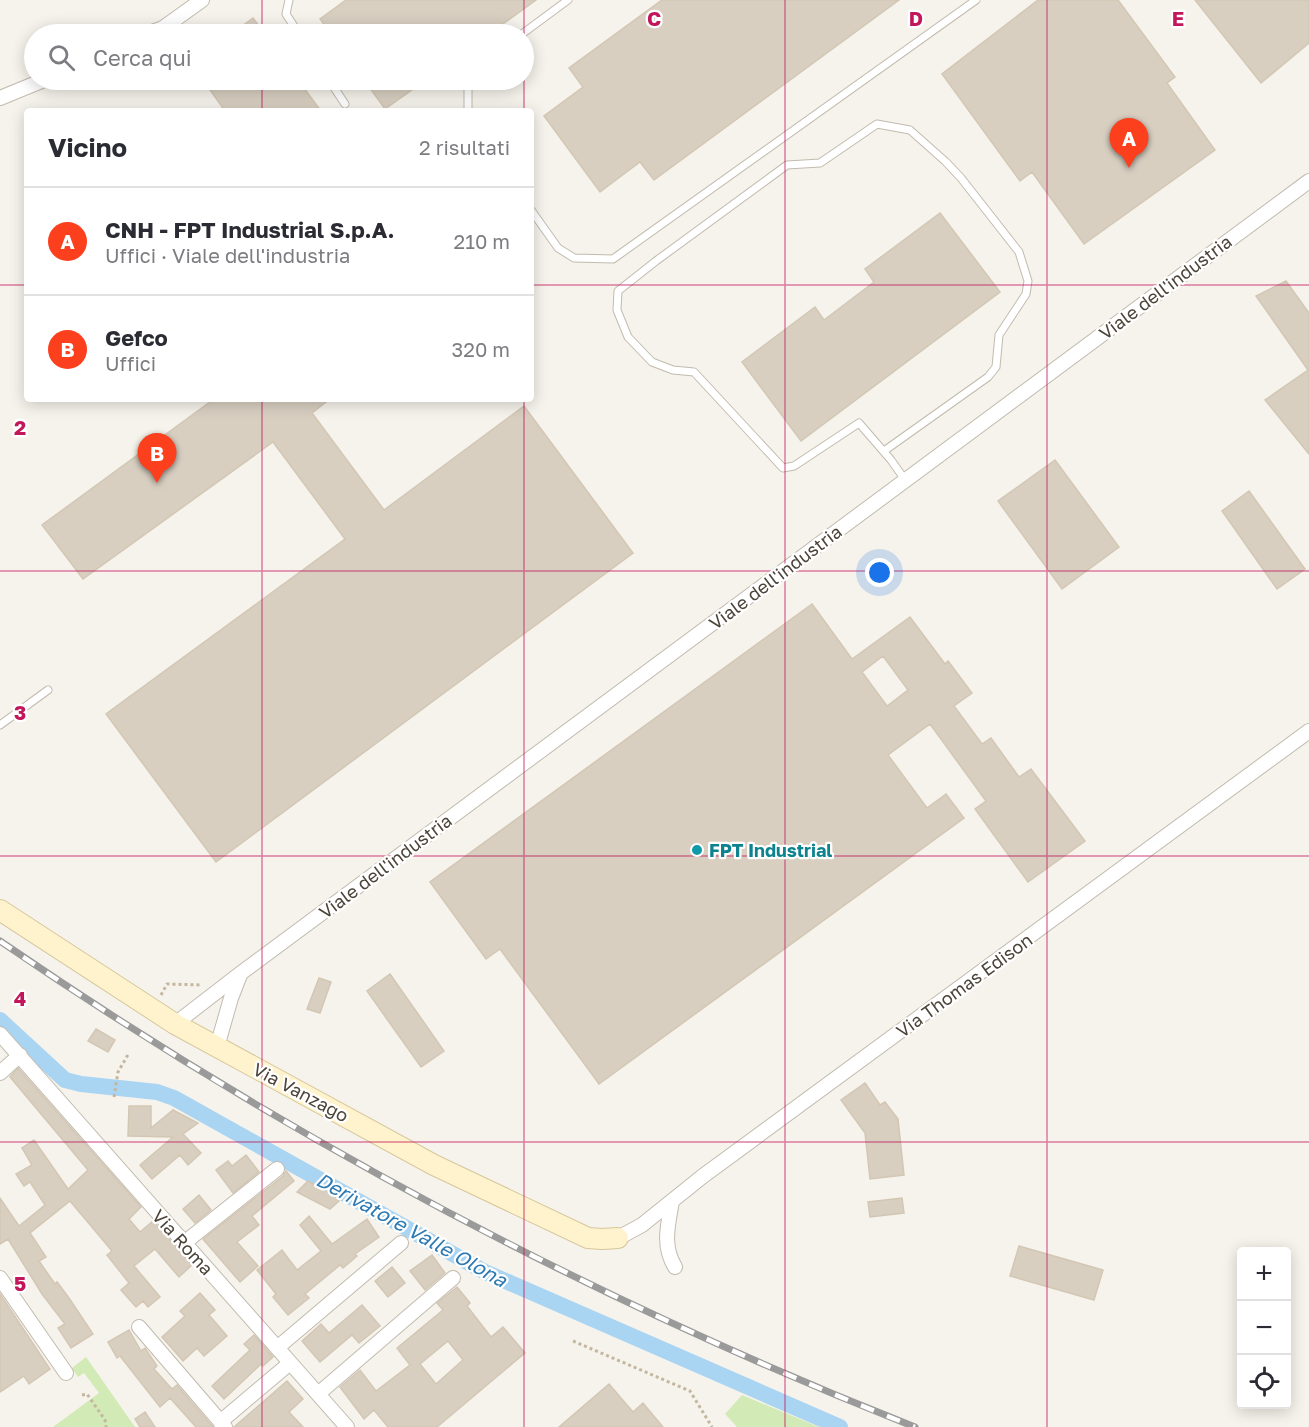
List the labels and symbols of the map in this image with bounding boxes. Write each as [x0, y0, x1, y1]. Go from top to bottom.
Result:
text: C [647, 6, 661, 30]
text: D [909, 6, 923, 30]
text: E [1172, 6, 1184, 30]
pin: A [1110, 118, 1148, 168]
street label: Viale dell'industria [1094, 230, 1236, 344]
text: 2 [14, 415, 26, 439]
pin: B [138, 434, 176, 483]
street label: Viale dell'industria [704, 520, 846, 634]
your location [865, 558, 894, 587]
text: 3 [14, 700, 26, 724]
street label: Viale dell'industria [314, 809, 456, 923]
place label: FPT Industrial [709, 839, 832, 861]
marker: FPT Industrial [690, 843, 704, 857]
street label: Via Thomas Edison [892, 928, 1036, 1042]
text: 4 [14, 986, 26, 1010]
street label: Via Vanzago [249, 1058, 353, 1126]
water label: Derivatore Valle Olona [313, 1167, 512, 1292]
street label: Via Roma [148, 1205, 218, 1279]
text: 5 [14, 1271, 26, 1295]

